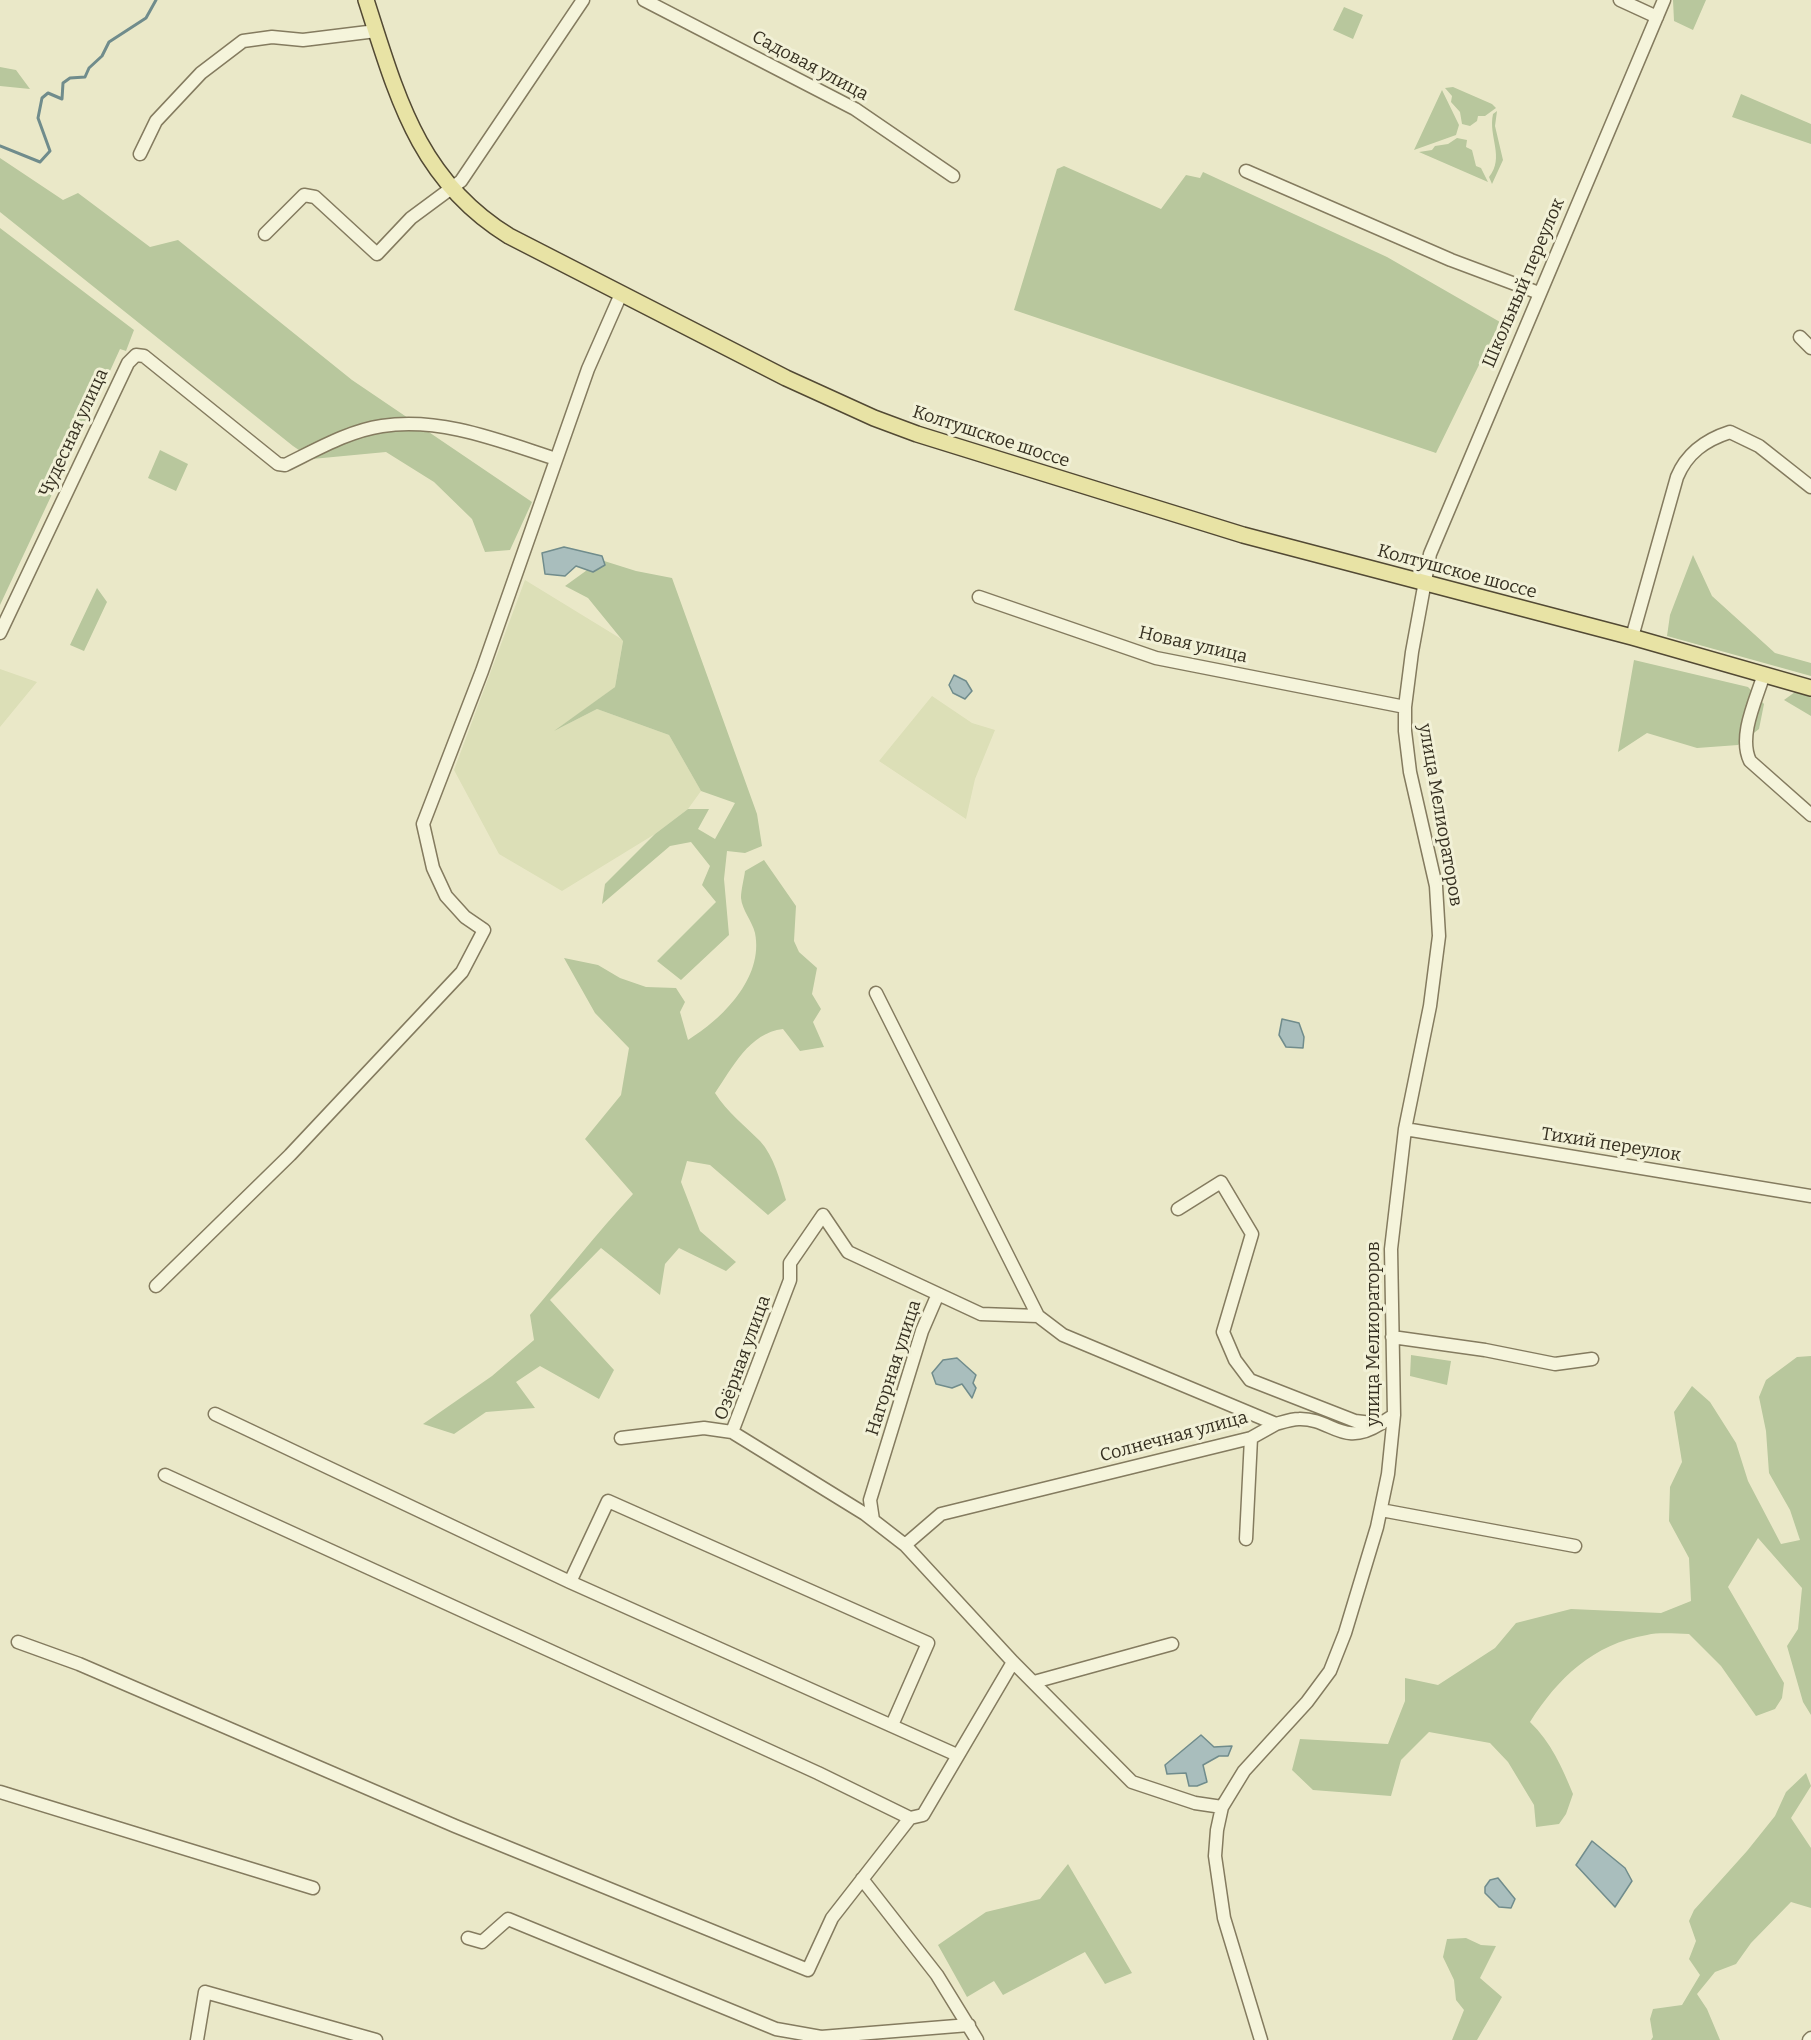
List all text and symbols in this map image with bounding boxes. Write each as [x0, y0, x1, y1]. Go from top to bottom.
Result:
street label: Садовая улица [748, 26, 872, 106]
street label: Школьный переулок [1479, 195, 1569, 371]
street label: Чудесная улица [35, 365, 113, 501]
street label: Колтушское шоссе [910, 401, 1072, 473]
street label: Колтушское шоссе [1375, 540, 1539, 604]
street label: Новая улица [1136, 622, 1250, 668]
street label: улица Мелиораторов [1413, 722, 1467, 908]
street label: Тихий переулок [1540, 1123, 1682, 1167]
street label: улица Мелиораторов [1363, 1241, 1385, 1427]
street label: Озёрная улица [710, 1293, 776, 1423]
street label: Нагорная улица [862, 1297, 926, 1439]
street label: Солнечная улица [1098, 1407, 1250, 1467]

